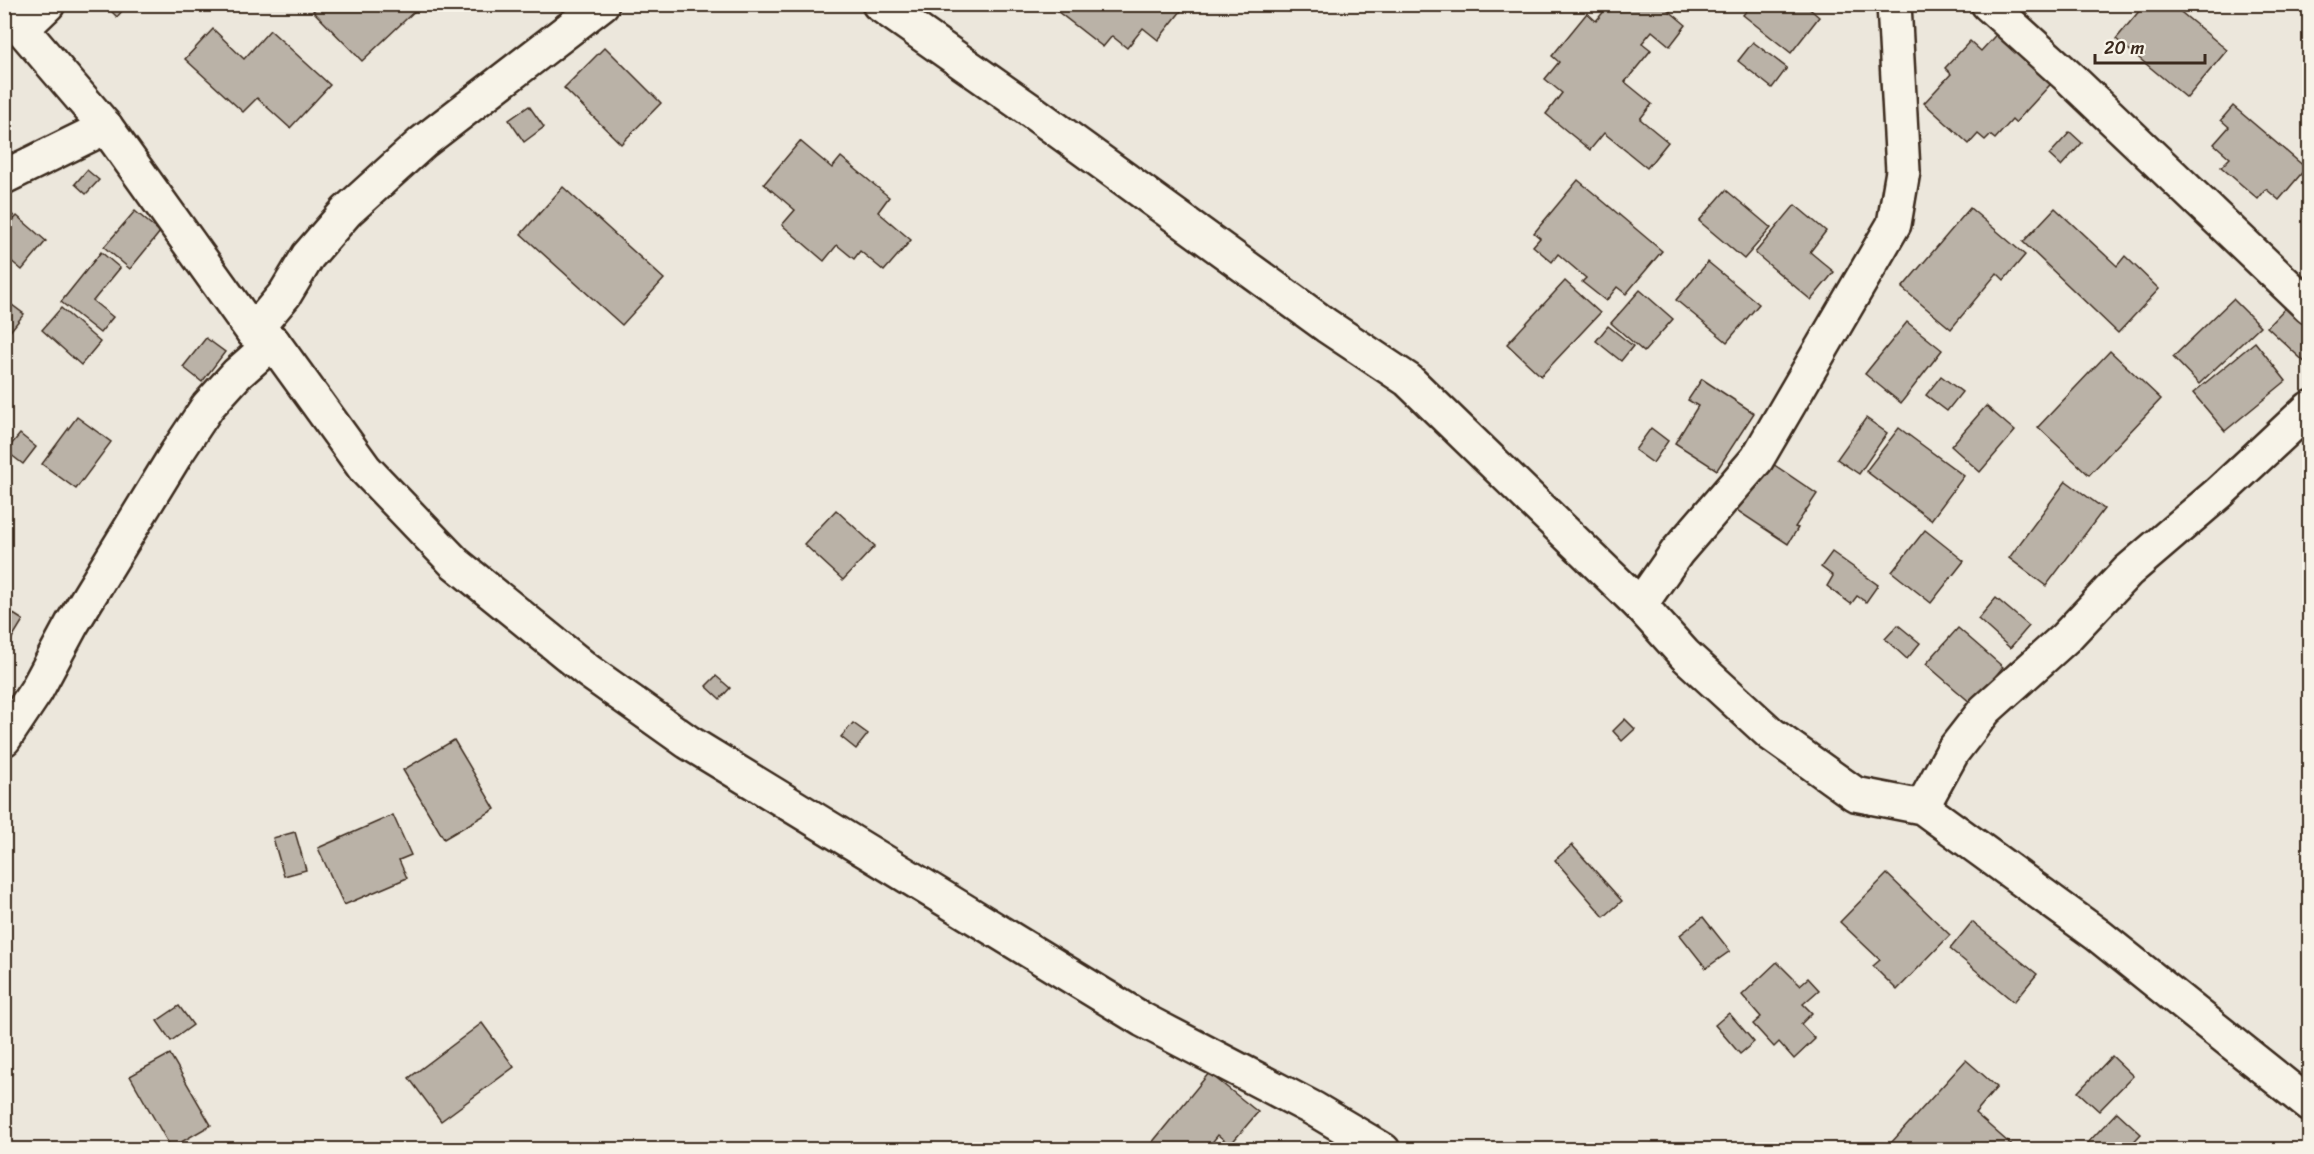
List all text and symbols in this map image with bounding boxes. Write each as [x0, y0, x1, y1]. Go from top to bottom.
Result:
scale bar [2095, 27, 2204, 65]
text: 20 m [2104, 32, 2144, 64]

